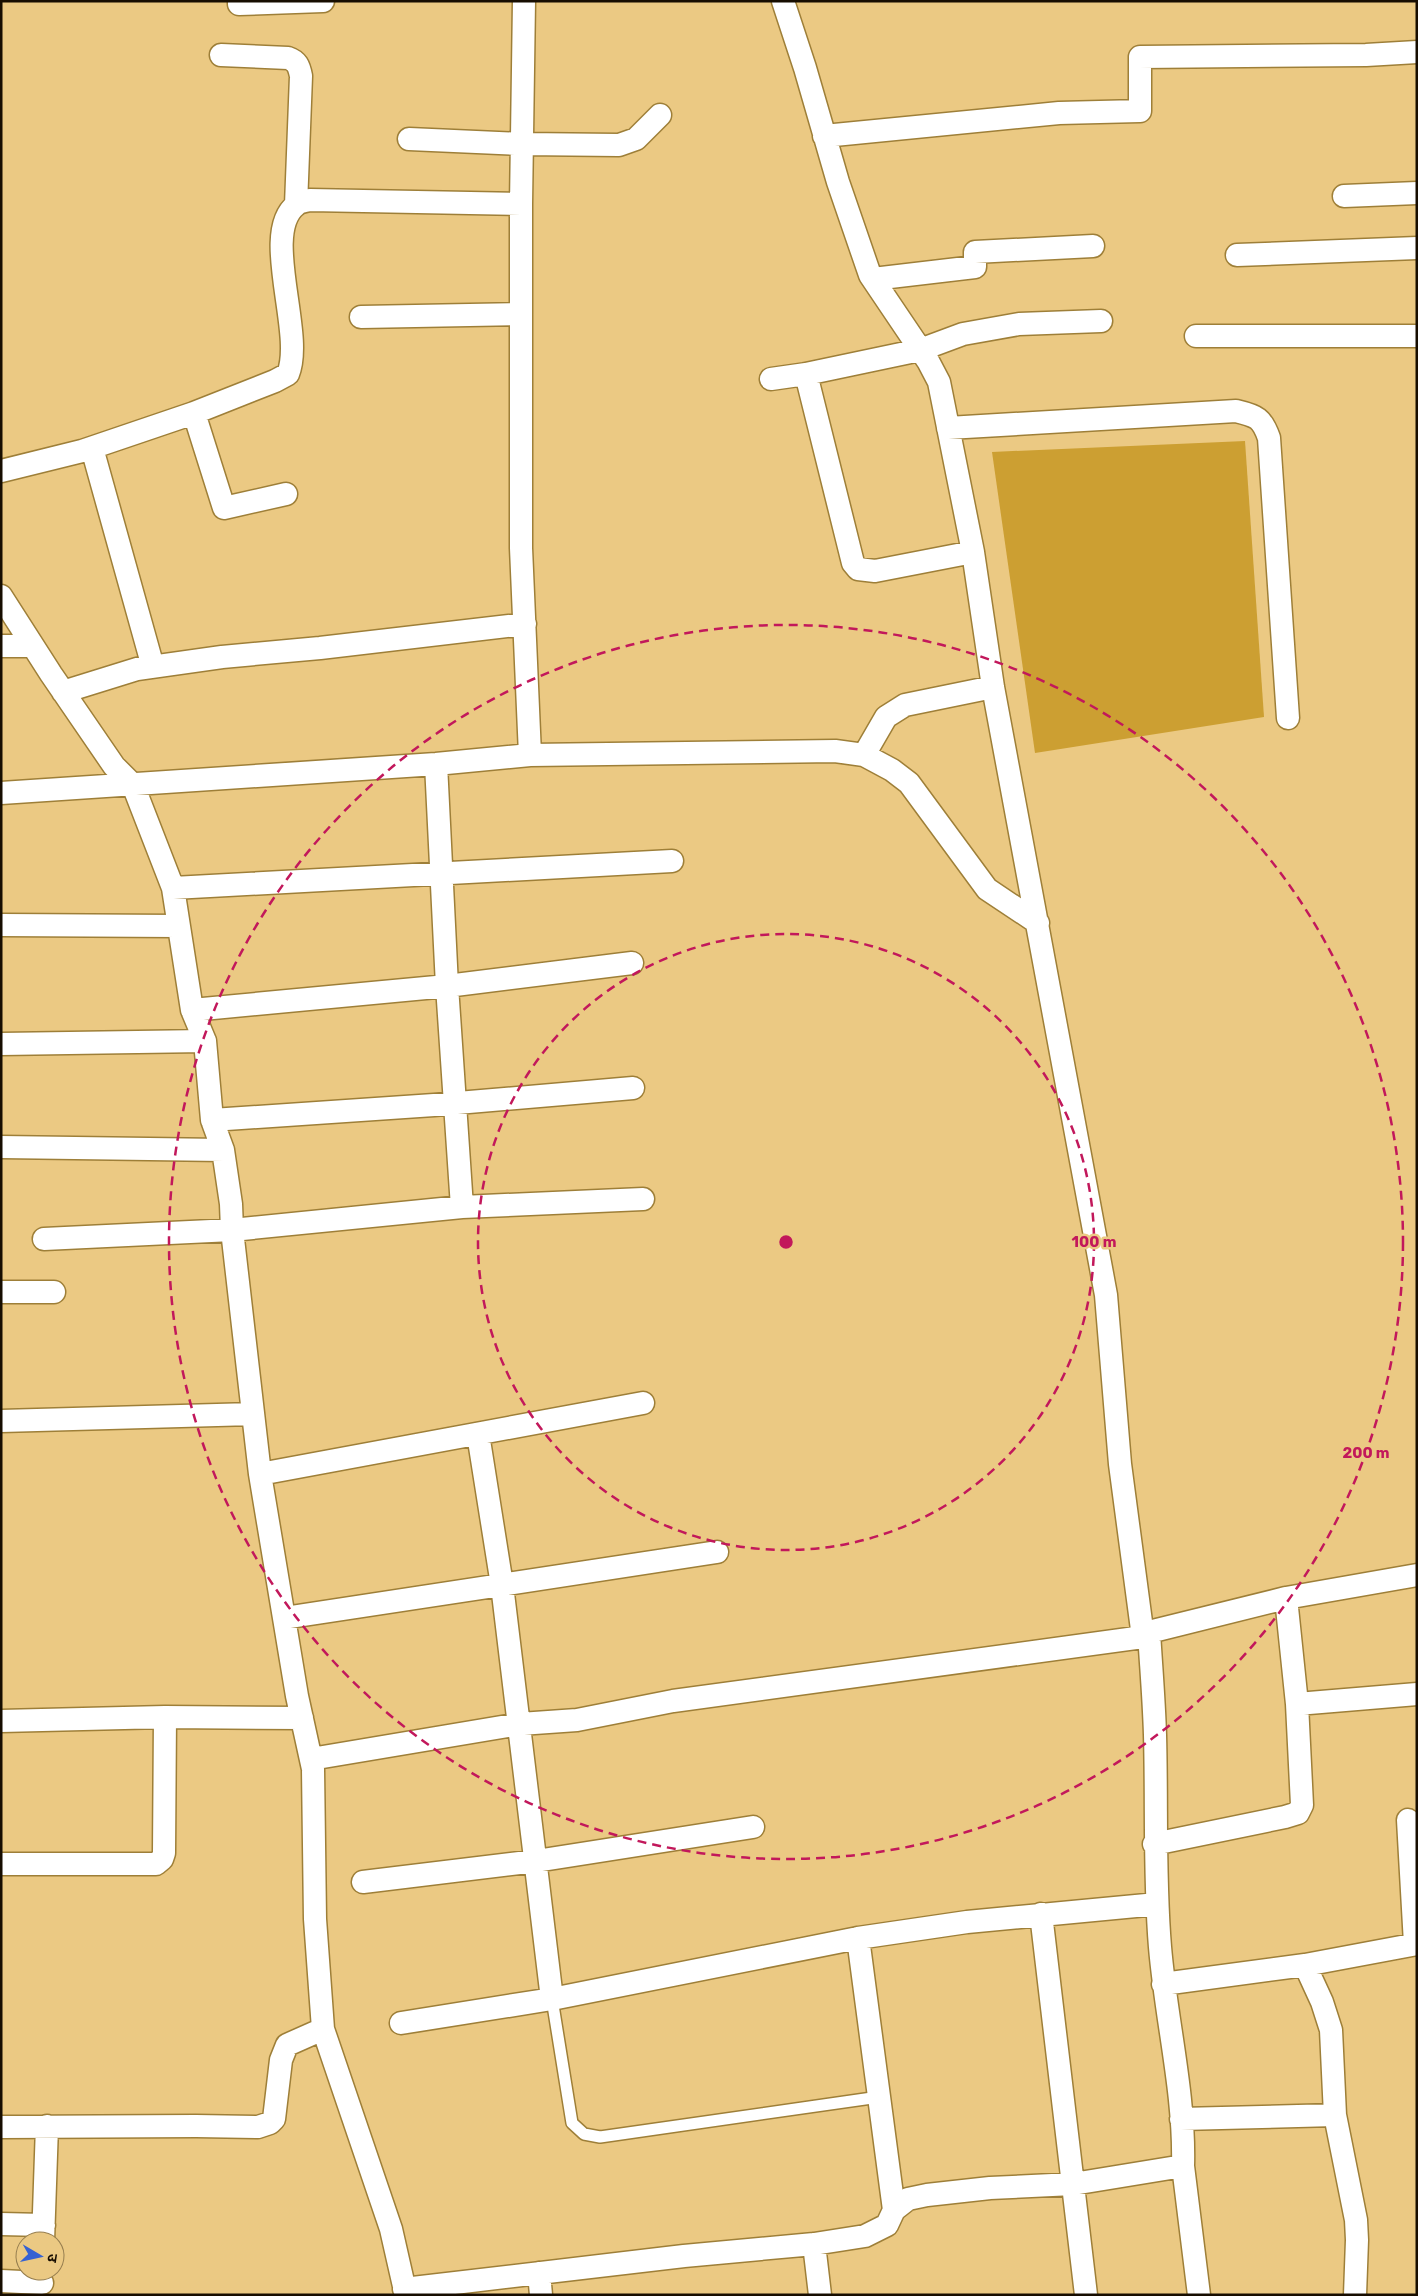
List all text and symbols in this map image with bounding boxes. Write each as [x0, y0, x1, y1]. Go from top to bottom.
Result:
centre of rings [777, 1233, 795, 1251]
text: 100 m [1072, 1233, 1116, 1251]
text: 200 m [1342, 1444, 1390, 1462]
north arrow [15, 2231, 65, 2281]
text: उ [43, 2253, 61, 2264]

